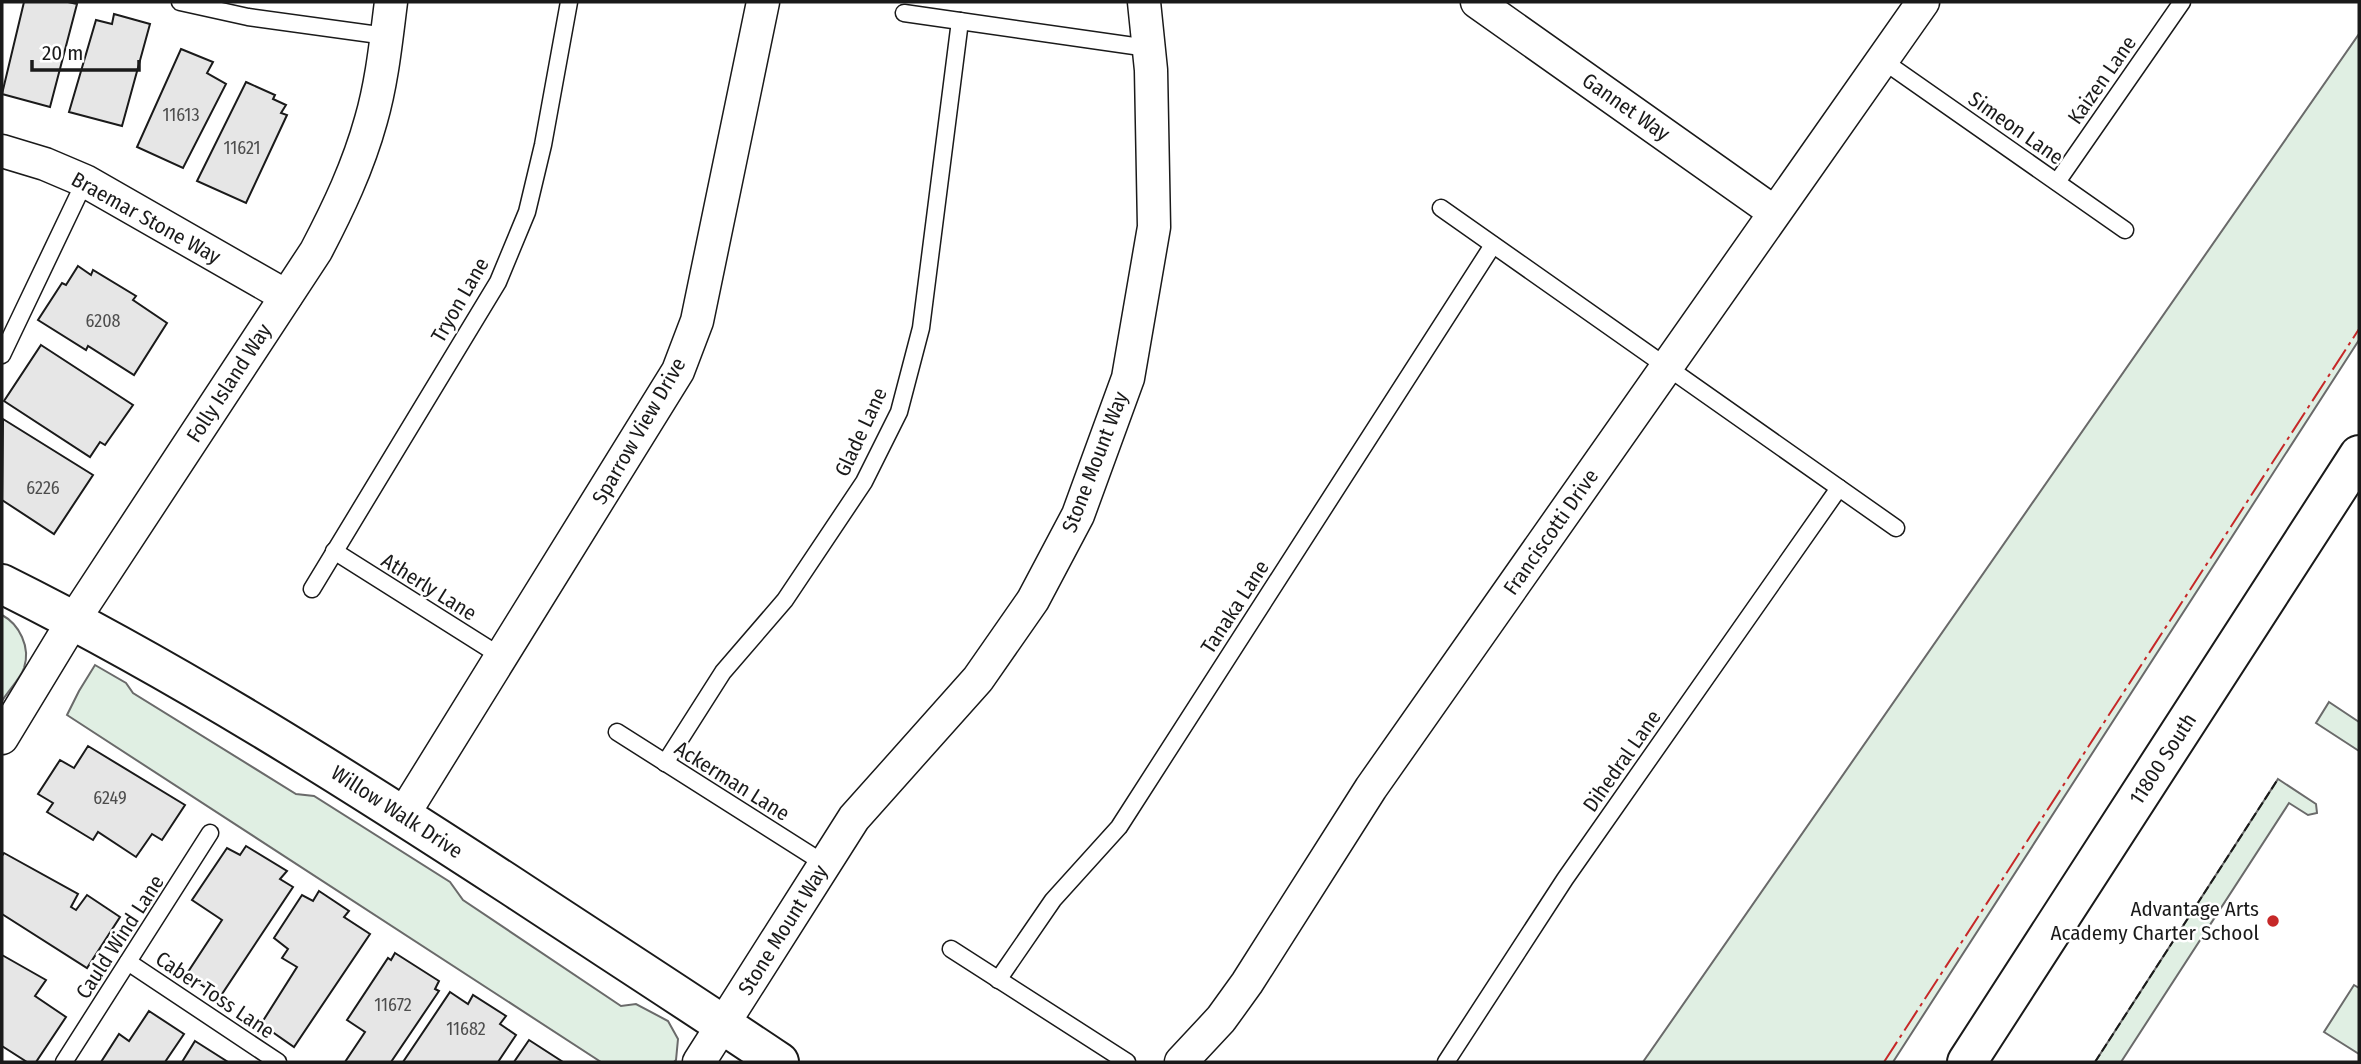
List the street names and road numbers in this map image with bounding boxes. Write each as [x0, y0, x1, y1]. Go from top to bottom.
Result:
street label: Kaizen Lane [2062, 31, 2142, 129]
street label: Gannet Way [1577, 67, 1675, 147]
street label: Simeon Lane [1963, 86, 2069, 170]
street label: Braemar Stone Way [67, 166, 226, 270]
street label: Tryon Lane [425, 253, 495, 347]
street label: Folly Island Way [181, 318, 277, 447]
street label: Sparrow View Drive [586, 353, 692, 509]
street label: Glade Lane [829, 383, 893, 481]
street label: Stone Mount Way [1056, 387, 1134, 536]
street label: Franciscotti Drive [1498, 464, 1604, 600]
street label: Atherly Lane [377, 548, 481, 626]
street label: Tanaka Lane [1195, 556, 1275, 658]
street label: Dihedral Lane [1577, 705, 1667, 817]
street label: 11800 South [2124, 708, 2202, 810]
street label: Ackerman Lane [670, 735, 794, 827]
street label: Willow Walk Drive [326, 760, 468, 864]
street label: Stone Mount Way [733, 860, 834, 1000]
street label: Cauld Wind Lane [70, 870, 170, 1004]
street label: Caber Toss Lane [151, 946, 279, 1044]

